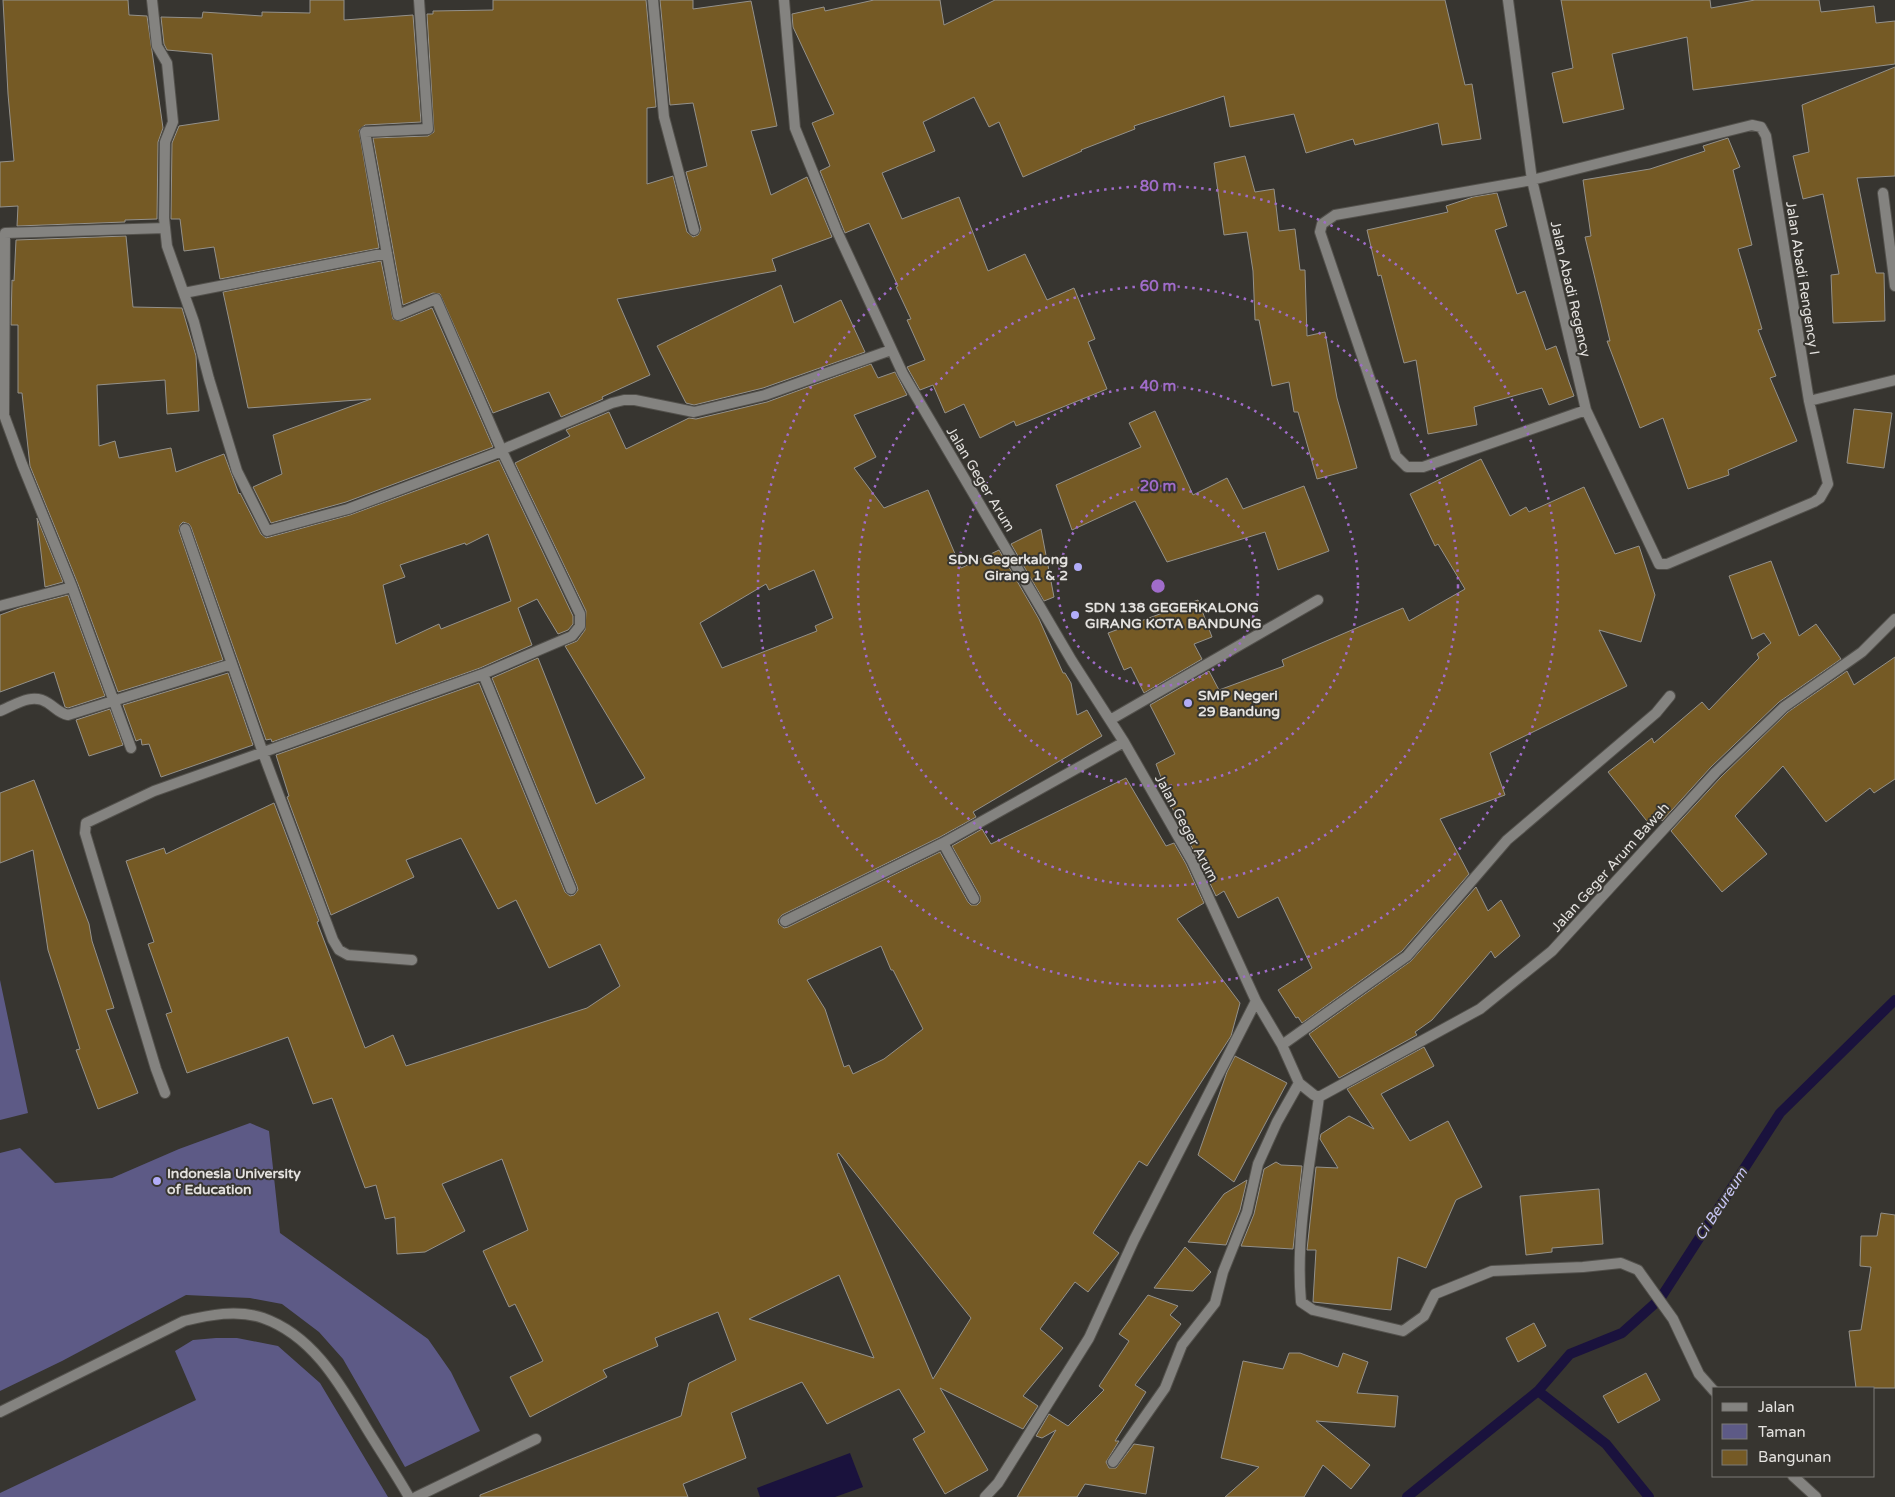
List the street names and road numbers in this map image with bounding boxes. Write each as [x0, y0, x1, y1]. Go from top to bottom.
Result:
street label: Jalan Abadi Rengency I [1782, 200, 1823, 356]
street label: Jalan Abadi Regency [1547, 219, 1595, 359]
street label: Jalan Geger Arum [943, 424, 1019, 535]
street label: Jalan Geger Arum [1151, 772, 1222, 885]
street label: Jalan Geger Arum Bawah [1548, 799, 1673, 935]

